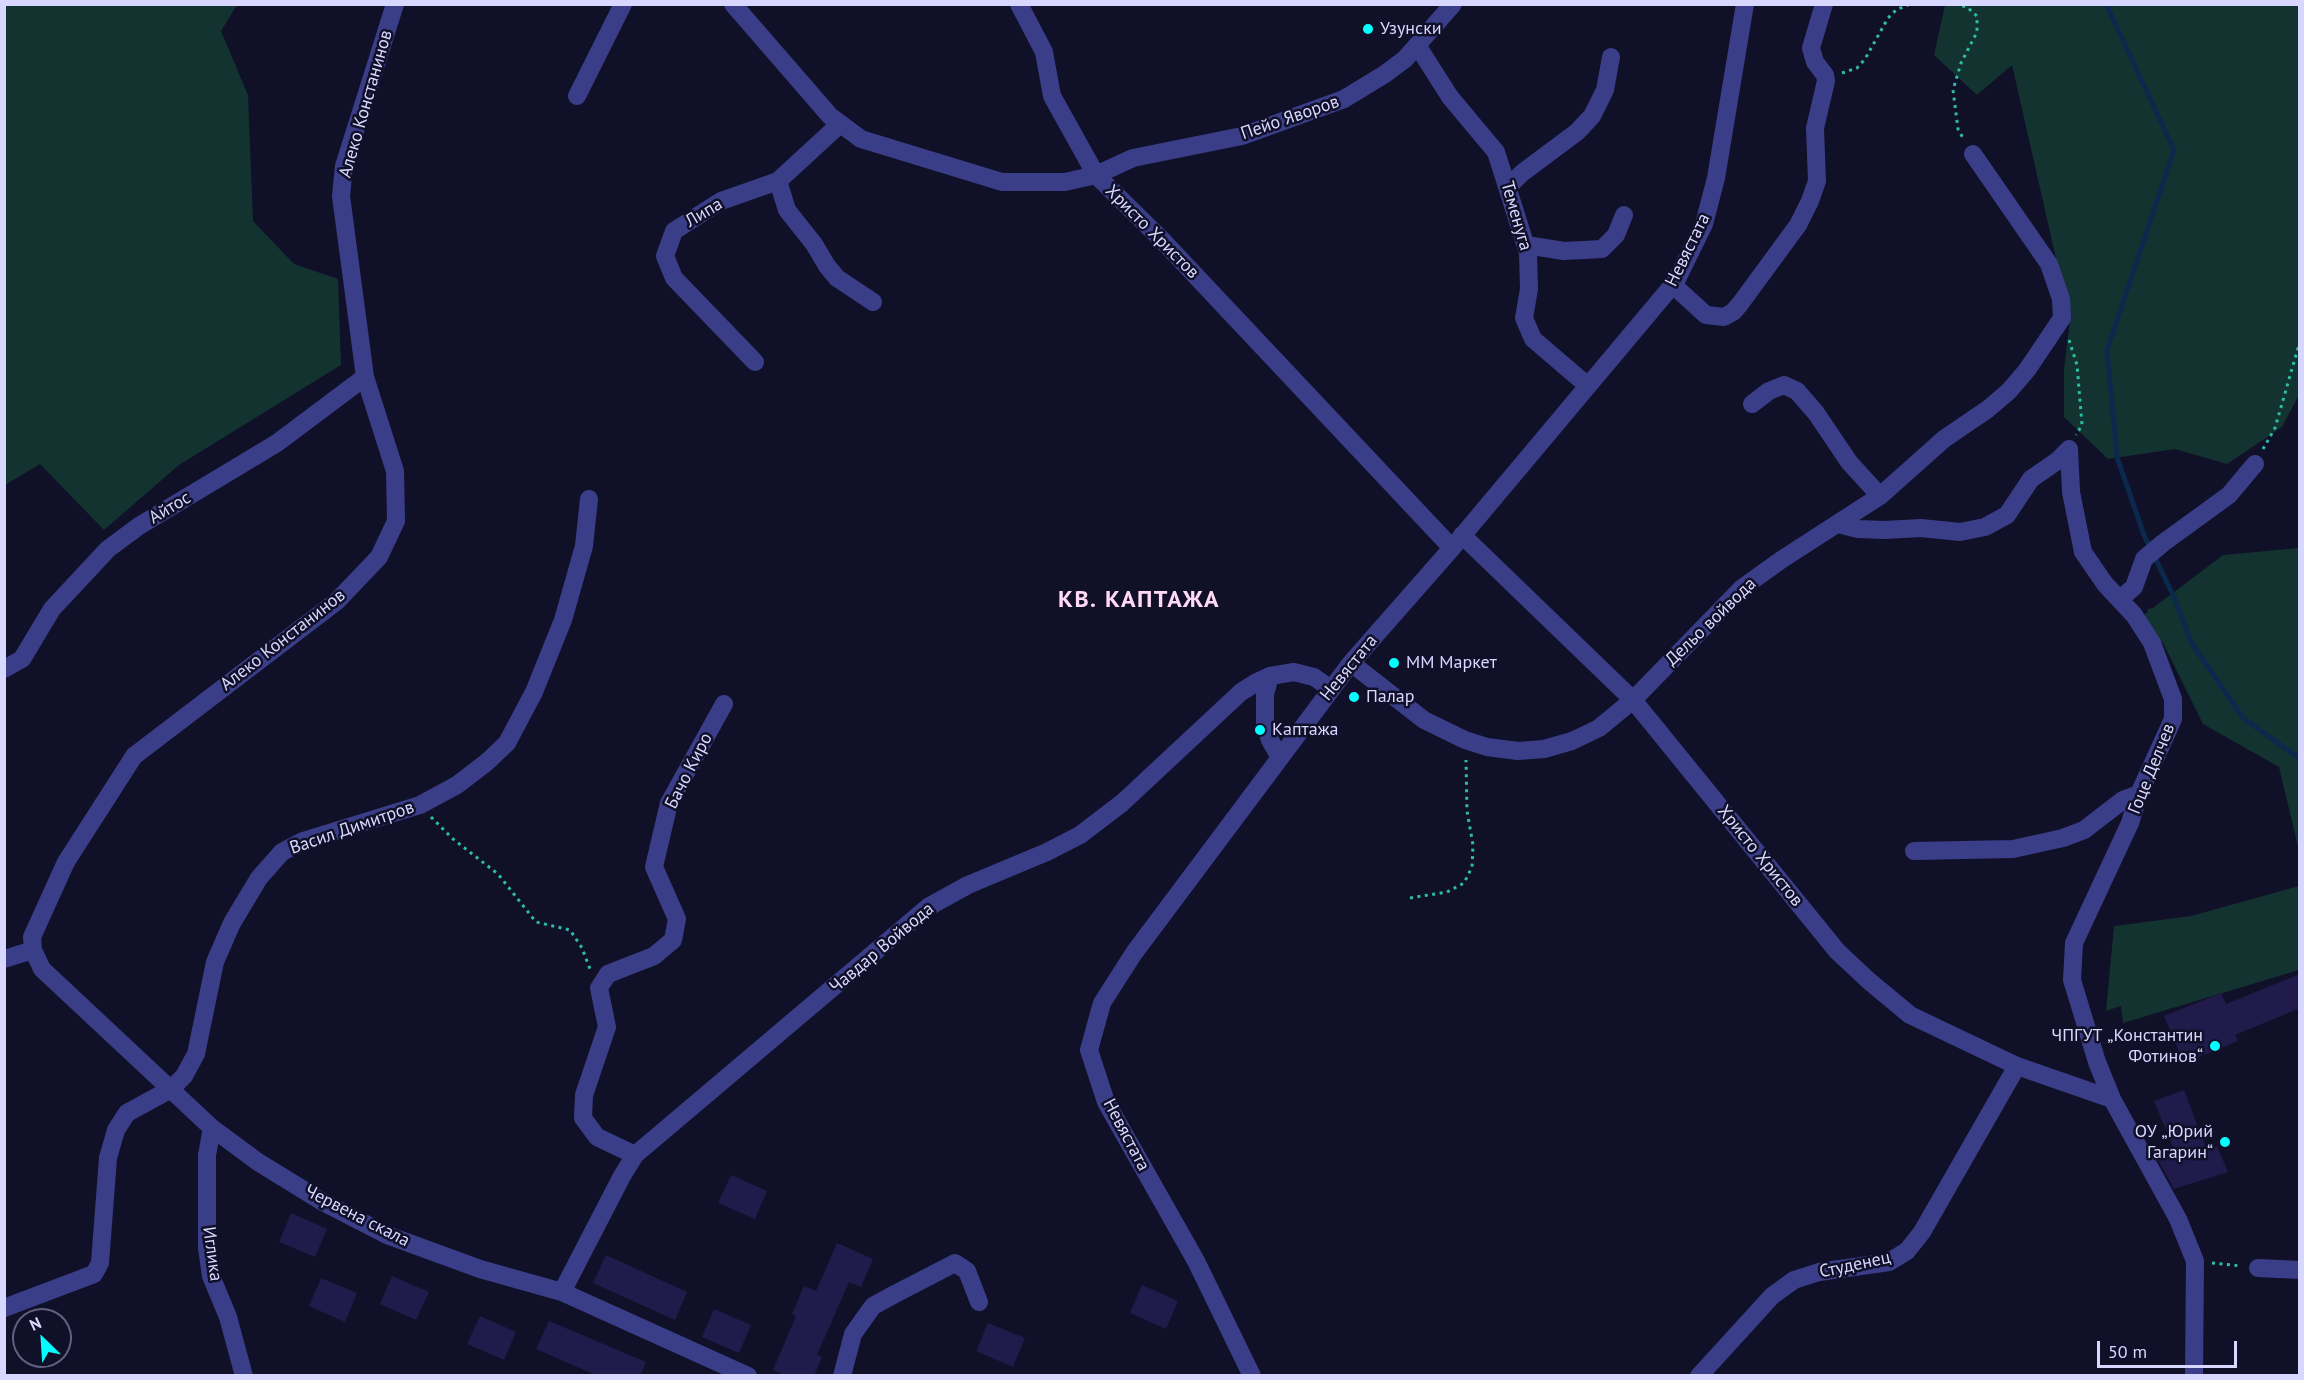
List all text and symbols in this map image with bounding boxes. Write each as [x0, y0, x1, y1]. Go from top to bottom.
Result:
place label: Узунски [1380, 18, 1442, 40]
marker: Узунски [1361, 22, 1375, 36]
street label: Алеко Констанинов [335, 28, 397, 180]
street label: Пейо Яворов [1238, 91, 1342, 145]
street label: Теменуга [1496, 179, 1536, 253]
street label: Христо Христов [1101, 181, 1203, 283]
street label: Липа [681, 194, 727, 232]
street label: Невястата [1661, 210, 1715, 290]
street label: Айтос [145, 487, 195, 529]
street label: Дельо войвода [1661, 573, 1761, 671]
street label: Алеко Констанинов [216, 585, 350, 695]
district label: КВ. КАПТАЖА [1058, 586, 1220, 614]
street label: Невястата [1316, 631, 1382, 705]
place label: ММ Маркет [1406, 652, 1497, 674]
marker: ММ Маркет [1387, 656, 1401, 670]
place label: Палар [1366, 686, 1415, 708]
marker: Палар [1347, 690, 1361, 704]
place label: Каптажа [1272, 719, 1338, 741]
street label: Гоце Делчев [2124, 721, 2180, 817]
marker: Каптажа [1253, 723, 1267, 737]
street label: Бачо Киро [661, 729, 717, 813]
street label: Васил Димитров [287, 797, 417, 859]
street label: Христо Христов [1713, 801, 1807, 911]
street label: Чавдар Войвода [826, 898, 938, 998]
place label: ЧПГУТ „Константин Фотинов“ [2051, 1025, 2203, 1068]
marker: ЧПГУТ „Константин Фотинов“ [2208, 1039, 2222, 1053]
street label: Невястата [1098, 1095, 1154, 1175]
place label: ОУ „Юрий Гагарин“ [2135, 1121, 2213, 1164]
marker: ОУ „Юрий Гагарин“ [2218, 1135, 2232, 1149]
street label: Червена скала [301, 1180, 413, 1252]
street label: Иглика [197, 1225, 227, 1283]
street label: Студенец [1818, 1247, 1892, 1283]
north arrow [12, 1308, 72, 1368]
text: N [26, 1312, 44, 1335]
scale bar [2100, 1329, 2240, 1367]
text: 50 m [2108, 1340, 2147, 1363]

